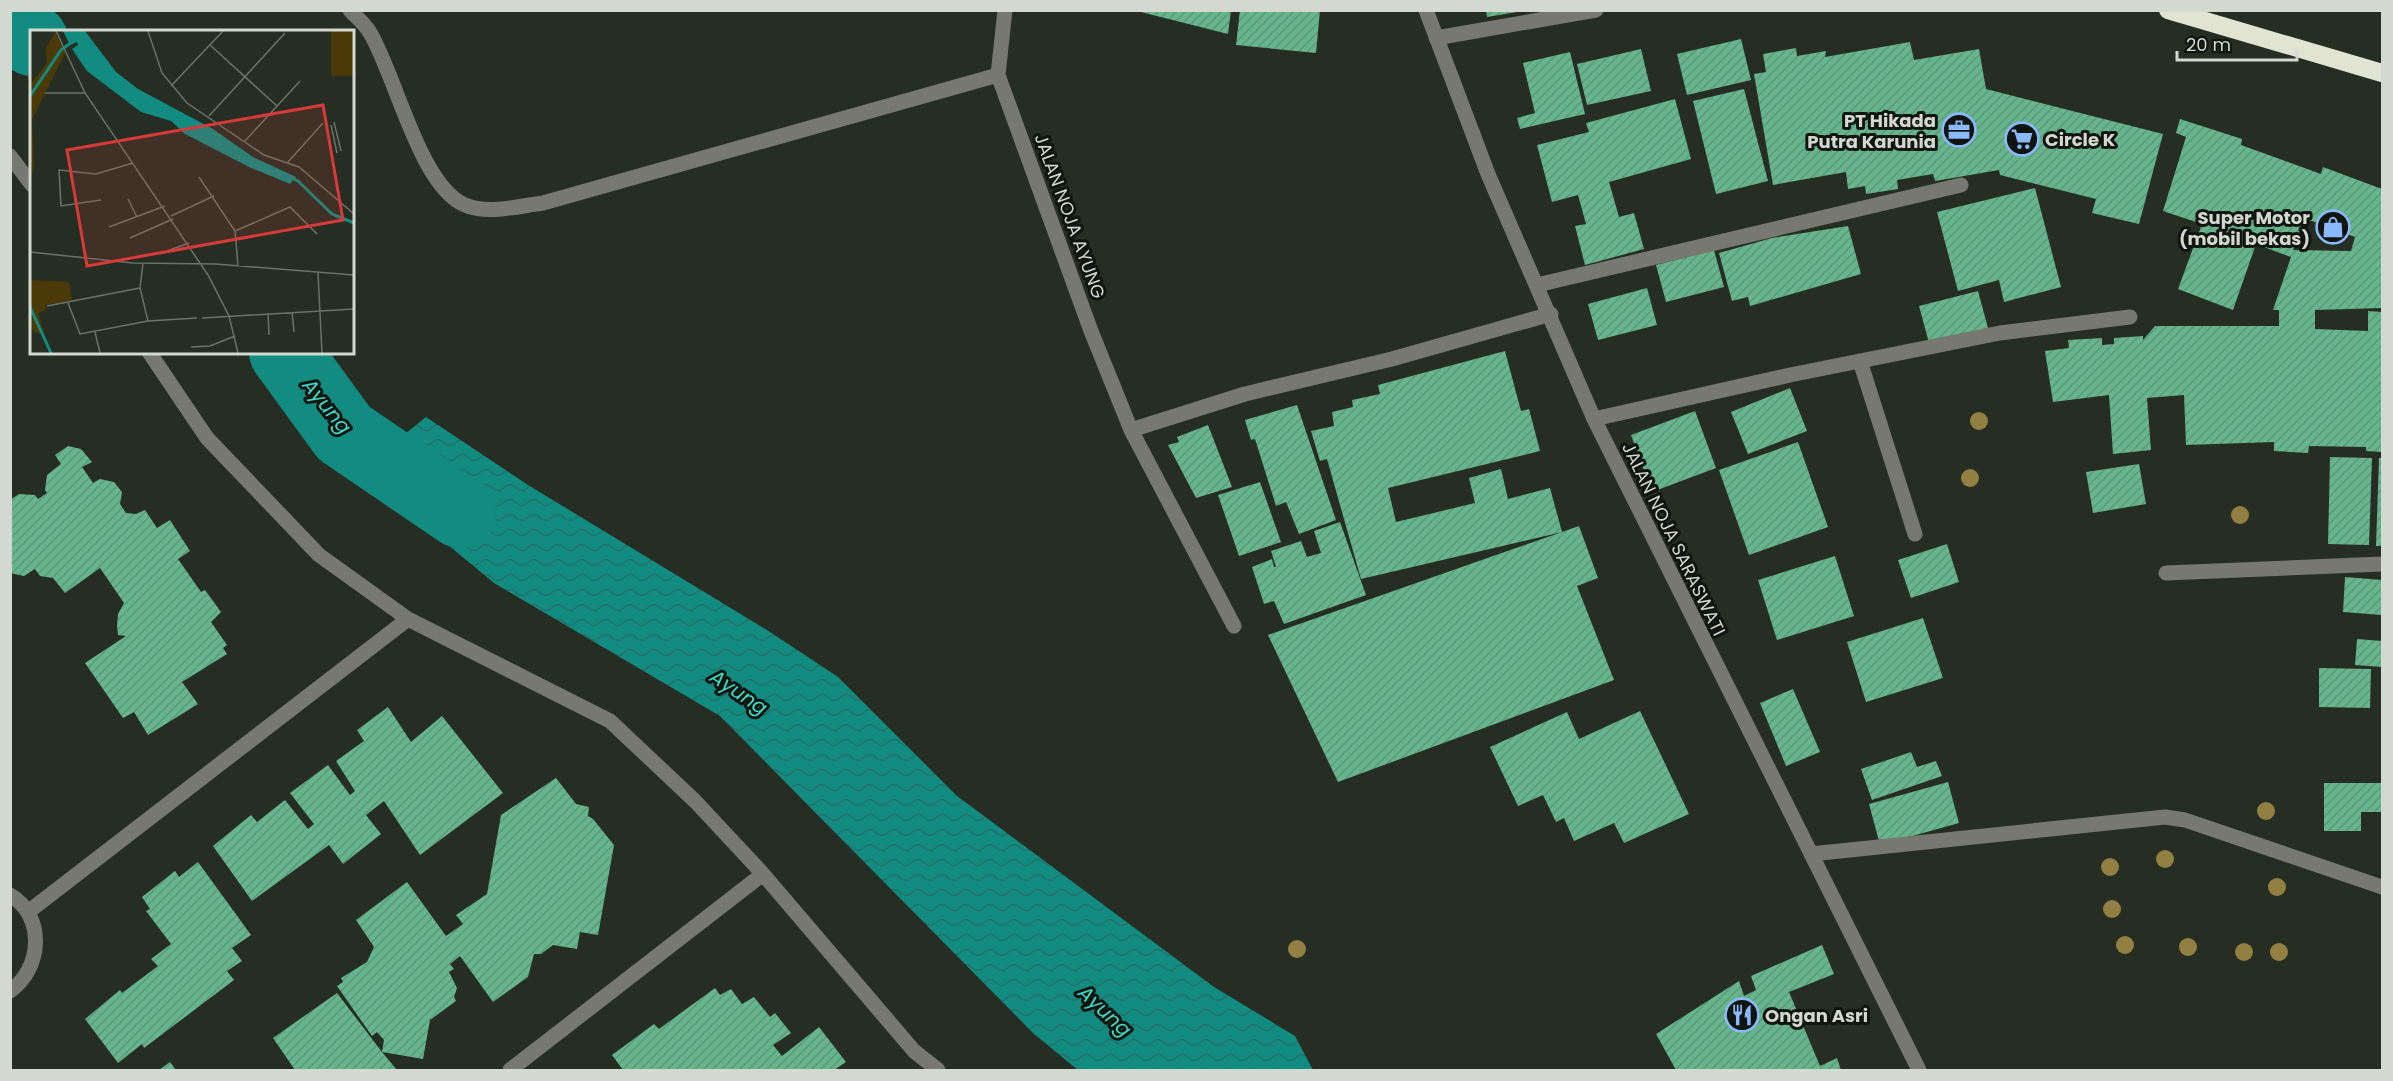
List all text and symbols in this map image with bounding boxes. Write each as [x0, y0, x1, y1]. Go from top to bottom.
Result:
scale bar [2177, 24, 2297, 62]
inset map [30, 30, 354, 354]
text: 20 m [2186, 32, 2231, 57]
place label: PT Hikada Putra Karunia [1807, 108, 1936, 154]
office icon: PT Hikada Putra Karunia [1941, 112, 1977, 148]
supermarket icon: Circle K [2004, 121, 2040, 157]
place label: Circle K [2045, 127, 2116, 152]
street label: JALAN NOJA AYUNG [1029, 130, 1111, 302]
place label: Super Motor (mobil bekas) [2179, 205, 2310, 251]
shop icon: Super Motor (mobil bekas) [2315, 209, 2351, 245]
water label: Ayung [295, 372, 358, 440]
street label: JALAN NOJA SARASWATI [1616, 438, 1732, 640]
water label: Ayung [704, 662, 773, 721]
water label: Ayung [1071, 978, 1138, 1043]
restaurant icon: Ongan Asri [1724, 997, 1760, 1033]
place label: Ongan Asri [1765, 1003, 1868, 1028]

